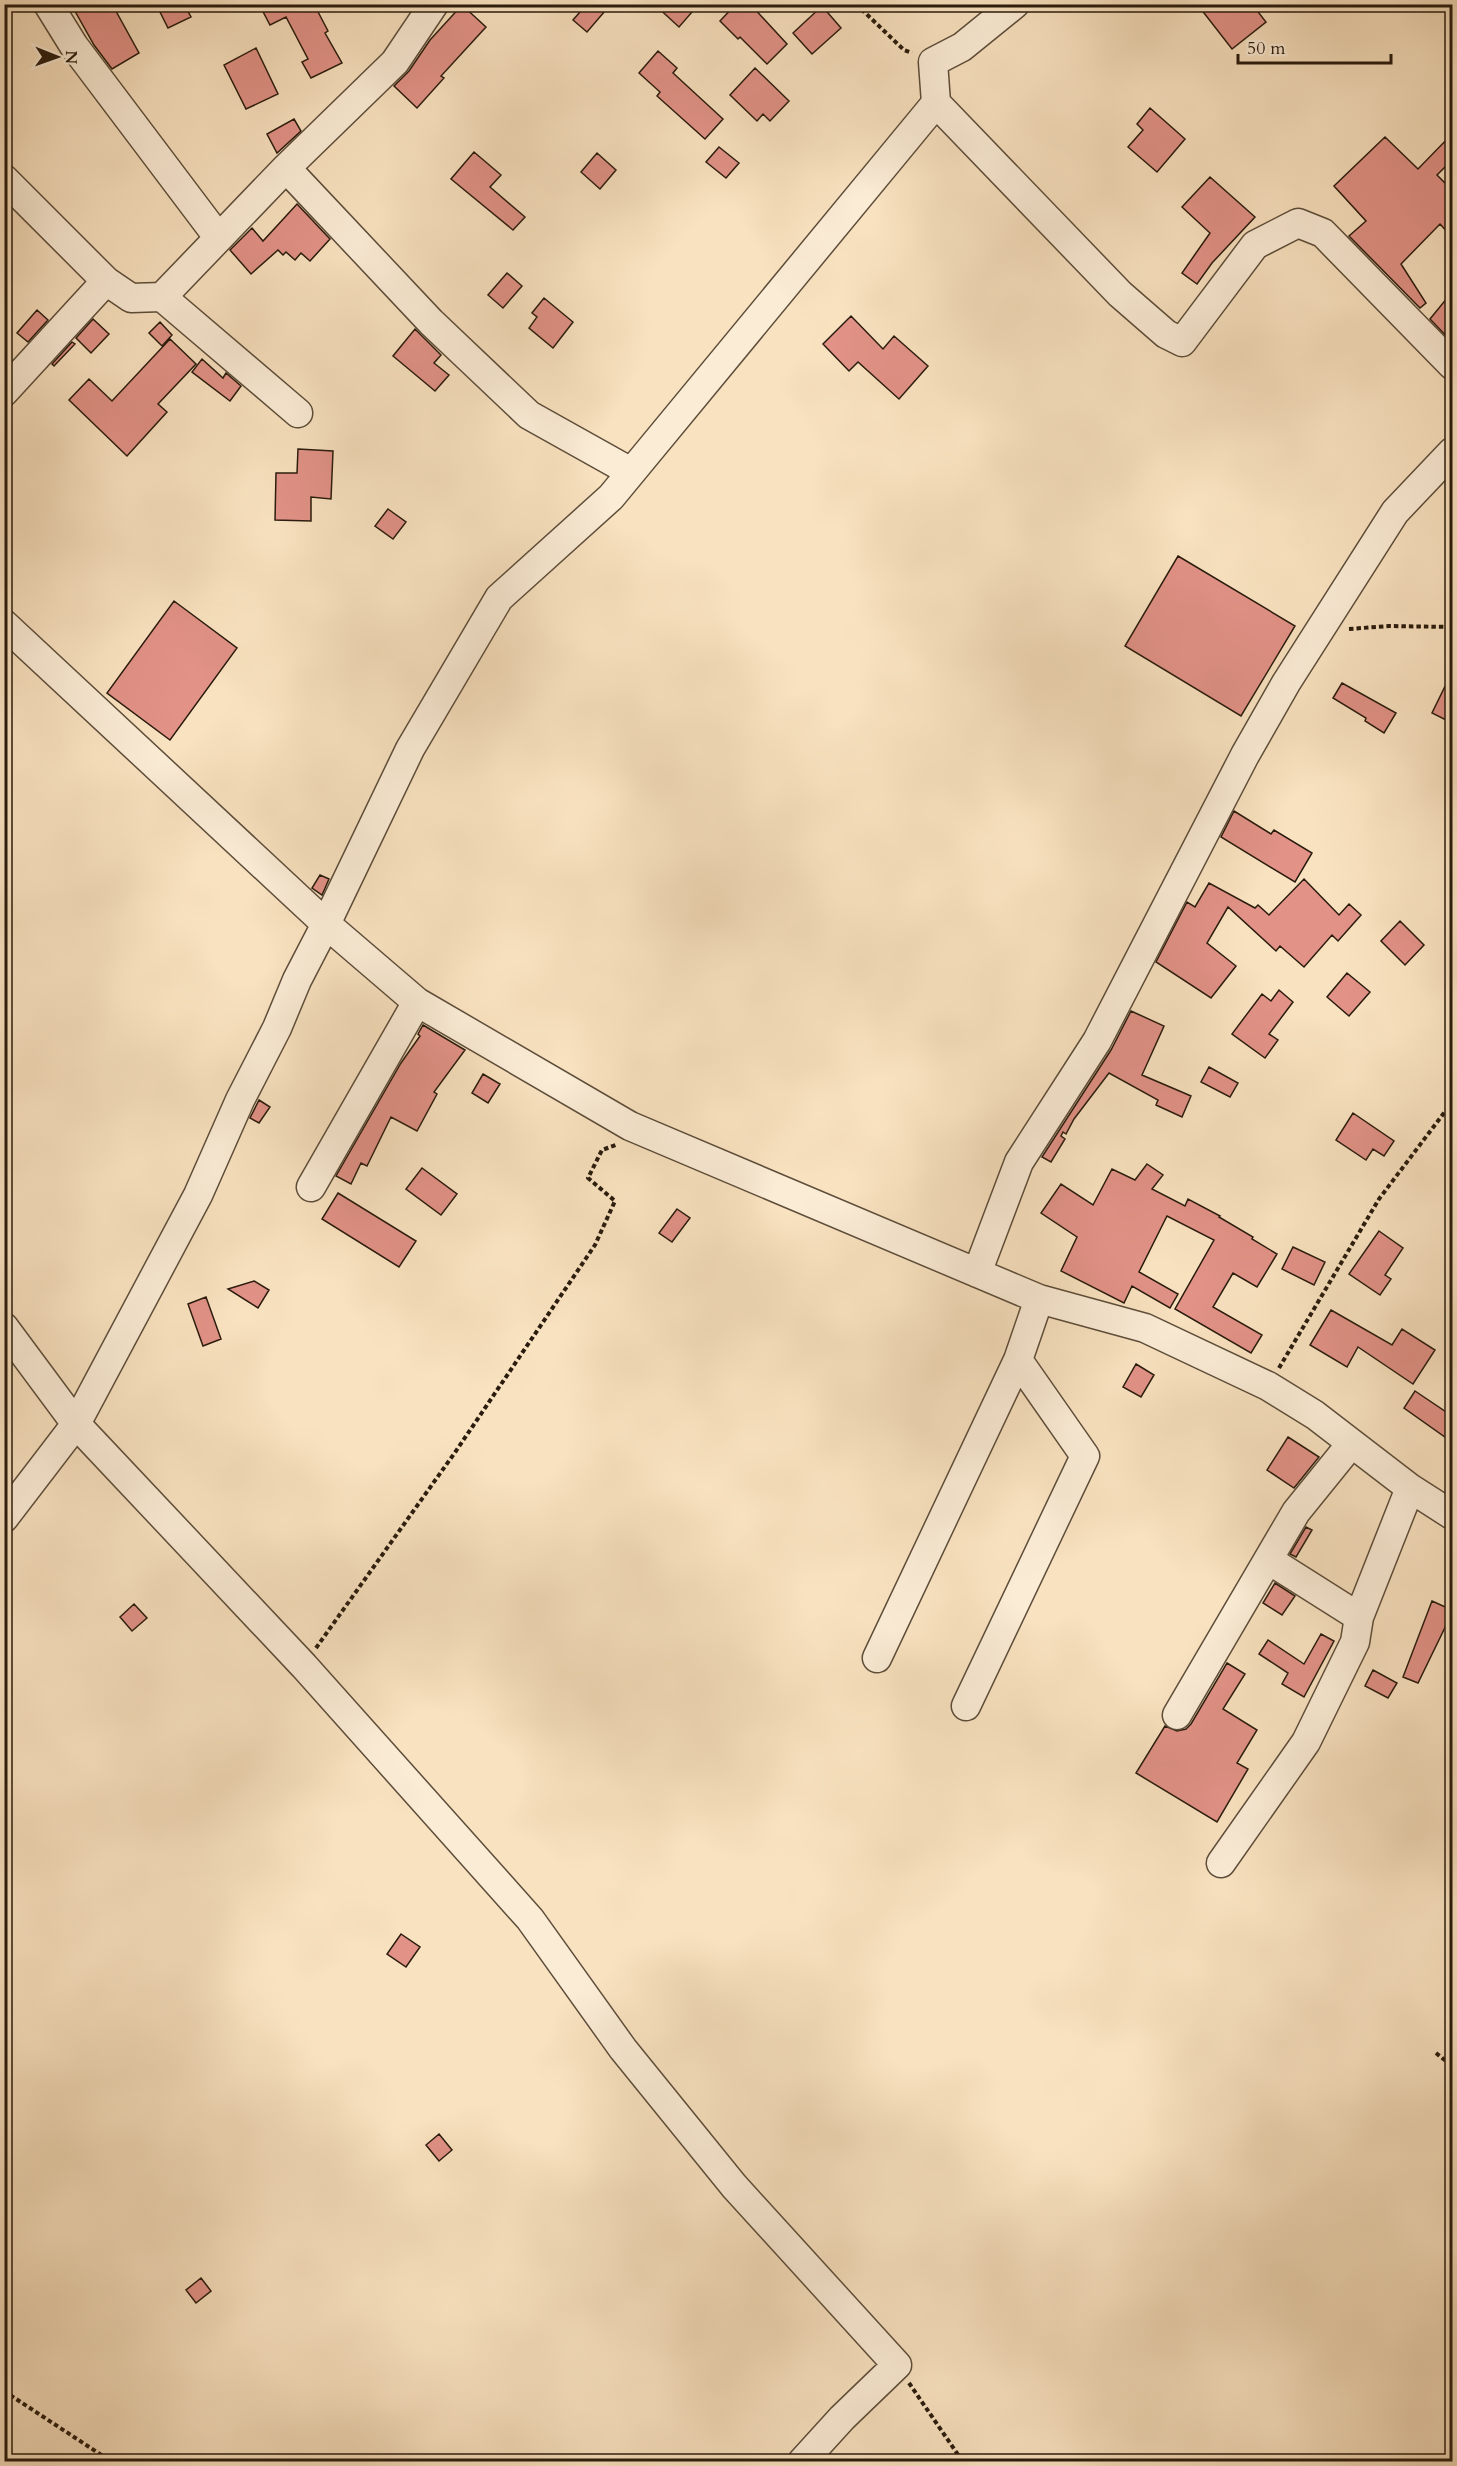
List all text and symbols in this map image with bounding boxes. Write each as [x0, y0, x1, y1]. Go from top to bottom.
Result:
north arrow [27, 27, 87, 87]
scale bar [1238, 27, 1391, 65]
text: 50 m [1247, 36, 1286, 61]
text: N [60, 50, 82, 64]

